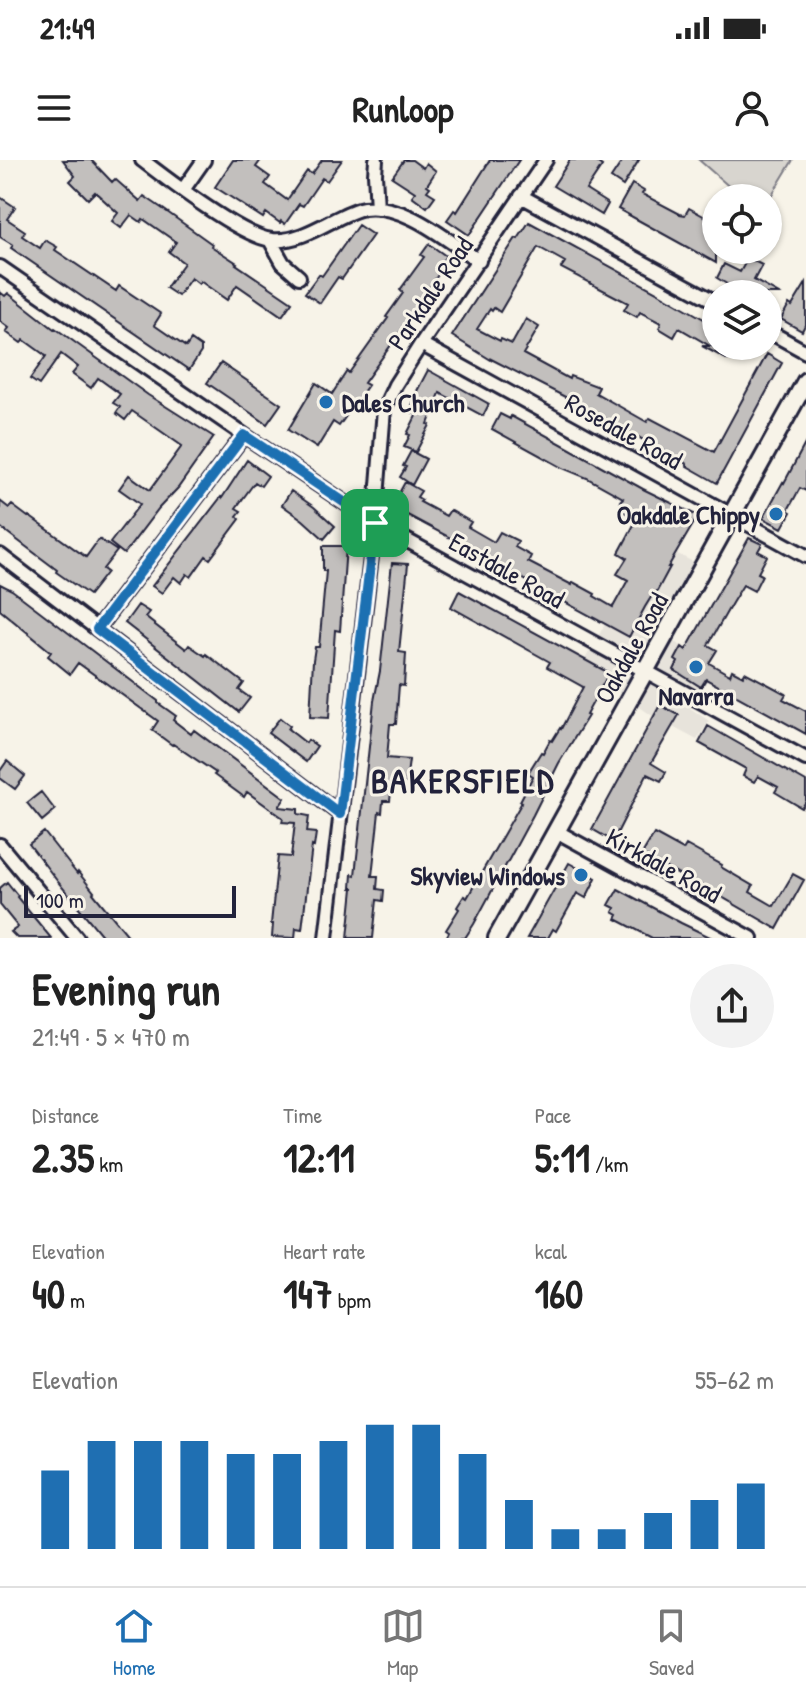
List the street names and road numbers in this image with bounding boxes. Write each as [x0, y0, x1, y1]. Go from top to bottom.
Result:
street label: Parkdale Road [379, 229, 481, 357]
street label: Rosedale Road [559, 384, 689, 478]
street label: Eastdale Road [443, 524, 571, 616]
street label: Oakdale Road [586, 586, 676, 710]
street label: Kirkdale Road [600, 819, 728, 911]

